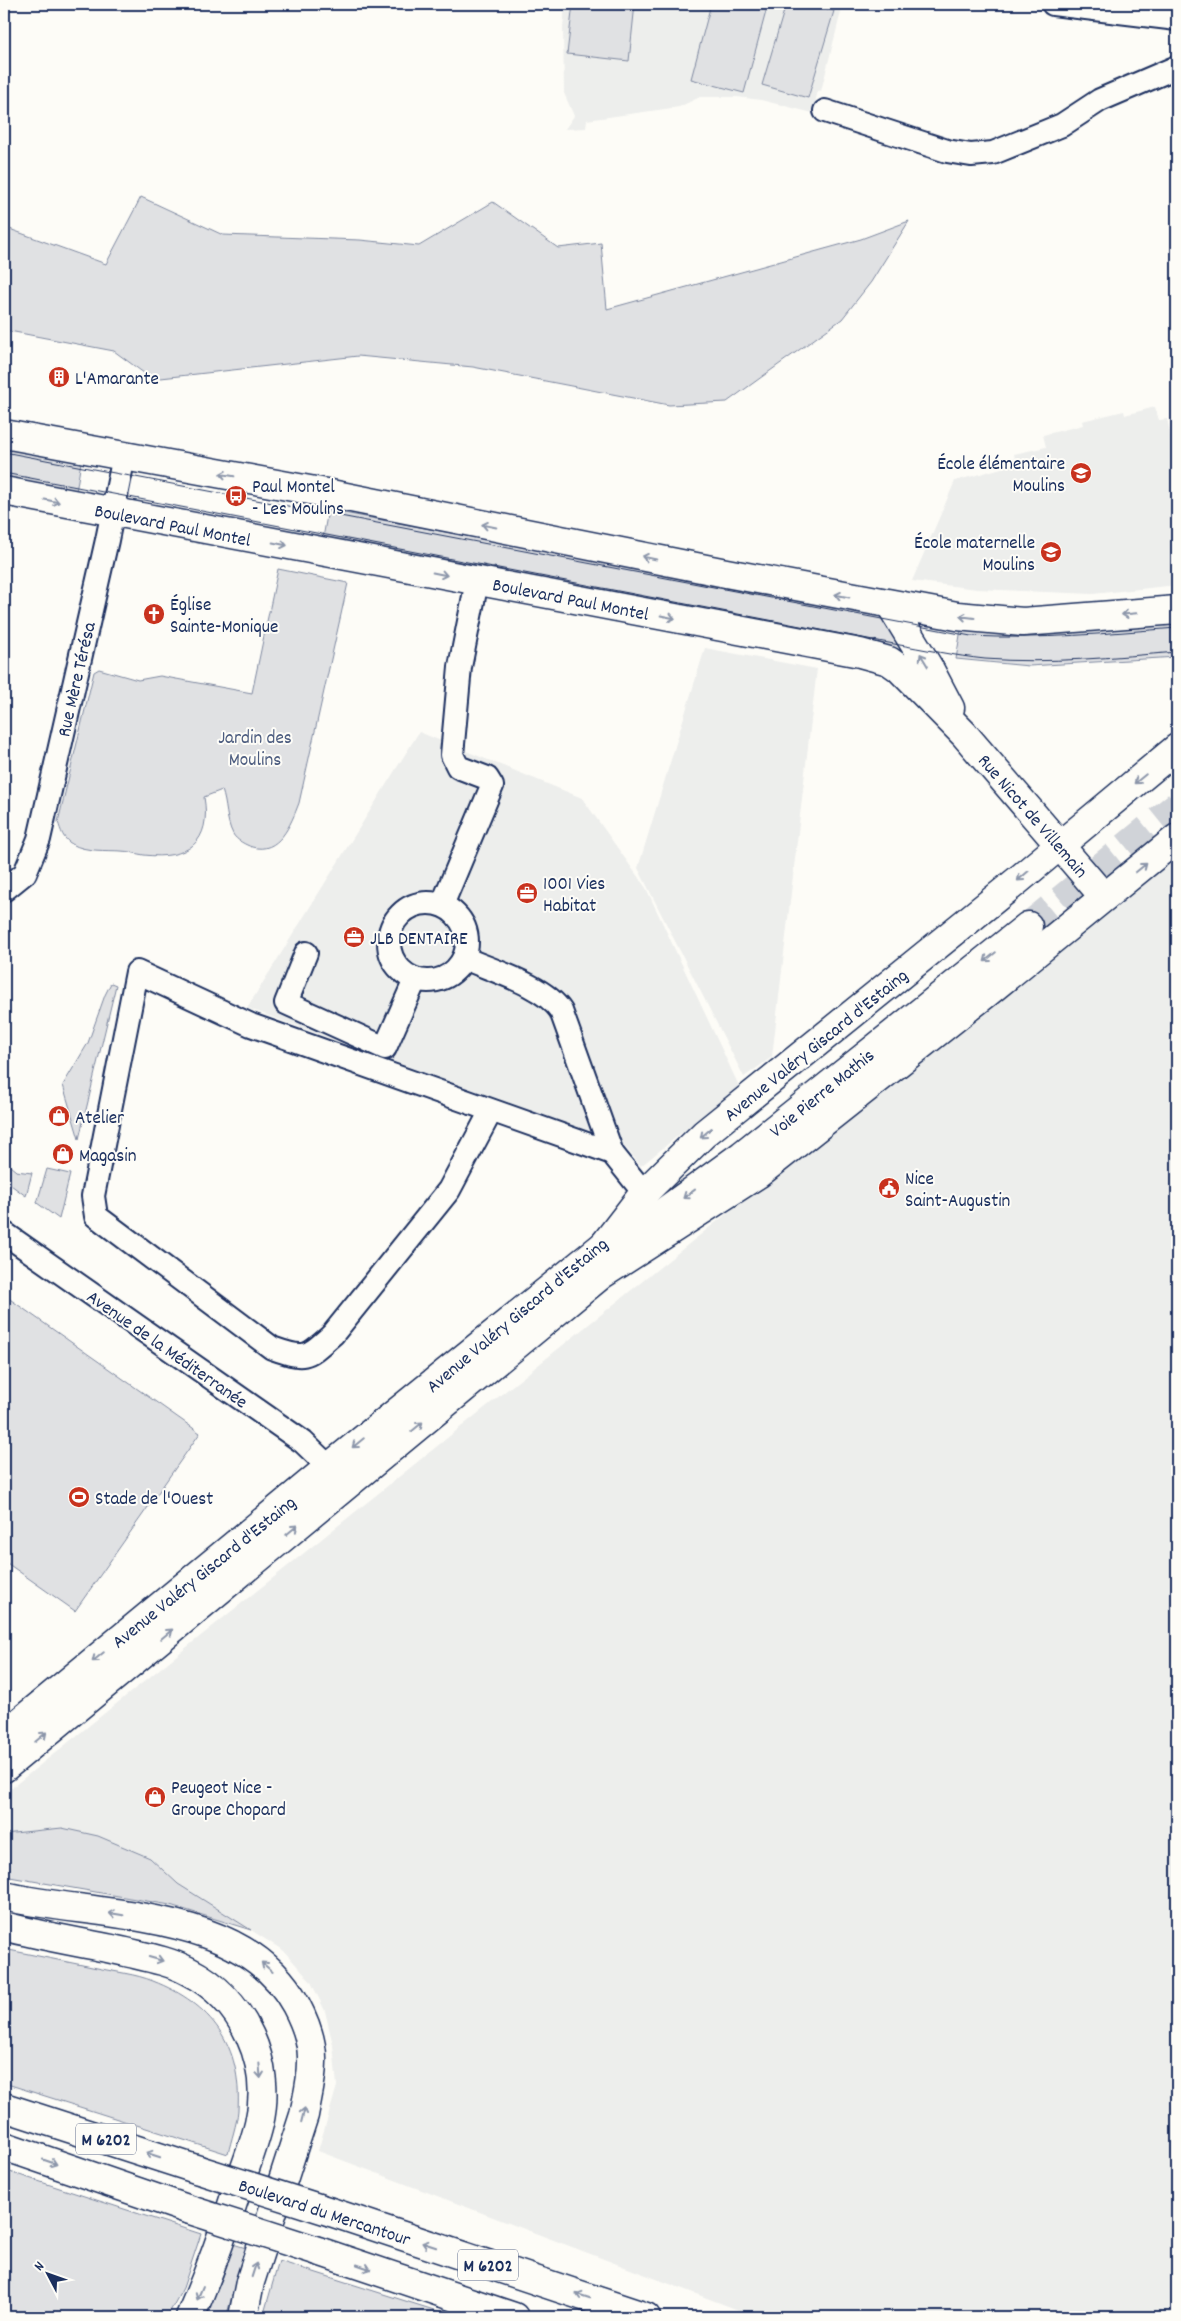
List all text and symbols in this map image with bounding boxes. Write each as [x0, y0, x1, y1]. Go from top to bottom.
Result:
building icon: L'Amarante [47, 365, 71, 389]
place label: L'Amarante [75, 367, 159, 394]
place label: École élémentaire Moulins [937, 452, 1065, 501]
school or university icon: École élémentaire Moulins [1069, 461, 1093, 485]
one-way arrow [219, 470, 235, 479]
place label: Paul Montel - Les Moulins [252, 475, 344, 524]
bus stop icon: Paul Montel - Les Moulins [224, 484, 248, 508]
one-way arrow [43, 497, 59, 506]
street label: Boulevard Paul Montel [92, 499, 253, 556]
one-way arrow [482, 521, 498, 530]
place label: École maternelle Moulins [914, 531, 1035, 580]
one-way arrow [272, 539, 288, 549]
school or university icon: École maternelle Moulins [1039, 540, 1063, 564]
one-way arrow [641, 552, 657, 562]
one-way arrow [431, 569, 447, 579]
street label: Boulevard Paul Montel [490, 573, 651, 630]
one-way arrow [835, 590, 851, 600]
place label: Église Sainte-Monique [170, 593, 278, 642]
church icon: Église Sainte-Monique [142, 602, 166, 626]
one-way arrow [1121, 610, 1137, 619]
one-way arrow [660, 612, 676, 622]
one-way arrow [959, 612, 975, 622]
street label: Rue Mère Térésa [52, 619, 105, 740]
one-way arrow [919, 653, 929, 667]
park label: Jardin des Moulins [218, 726, 292, 775]
street label: Rue Nicot de Villemain [970, 749, 1093, 885]
one-way arrow [1133, 773, 1146, 784]
one-way arrow [1134, 862, 1147, 873]
one-way arrow [1016, 870, 1029, 882]
place label: 1001 Vies Habitat [543, 872, 605, 921]
office icon: 1001 Vies Habitat [515, 881, 539, 905]
office icon: JLB DENTAIRE [342, 925, 366, 949]
place label: JLB DENTAIRE [370, 927, 468, 954]
one-way arrow [984, 951, 997, 962]
street label: Avenue Valéry Giscard d'Estaing [719, 964, 915, 1130]
street label: Voie Pierre Mathis [765, 1044, 882, 1146]
shop icon: Atelier [47, 1104, 71, 1128]
place label: Atelier [75, 1106, 124, 1133]
one-way arrow [700, 1127, 713, 1138]
shop icon: Magasin [51, 1142, 75, 1166]
place label: Magasin [79, 1144, 137, 1171]
place label: Nice Saint-Augustin [905, 1167, 1010, 1216]
public building icon: Nice Saint-Augustin [877, 1176, 901, 1200]
one-way arrow [682, 1189, 696, 1199]
street label: Avenue Valéry Giscard d'Estaing [422, 1232, 615, 1401]
street label: Avenue de la Méditerranée [80, 1285, 252, 1417]
one-way arrow [410, 1421, 423, 1432]
one-way arrow [352, 1437, 365, 1448]
sports icon: Stade de l'Ouest [67, 1485, 91, 1509]
place label: Stade de l'Ouest [95, 1487, 213, 1514]
street label: Avenue Valéry Giscard d'Estaing [107, 1491, 303, 1657]
one-way arrow [285, 1525, 298, 1536]
one-way arrow [160, 1628, 173, 1639]
one-way arrow [91, 1652, 104, 1663]
one-way arrow [35, 1732, 48, 1743]
place label: Peugeot Nice - Groupe Chopard [171, 1776, 286, 1825]
shop icon: Peugeot Nice - Groupe Chopard [143, 1785, 167, 1809]
one-way arrow [108, 1909, 124, 1919]
one-way arrow [147, 1955, 163, 1965]
one-way arrow [260, 1961, 273, 1972]
one-way arrow [256, 2062, 265, 2078]
one-way arrow [299, 2108, 309, 2124]
road number: M 6202 [76, 2124, 136, 2154]
one-way arrow [145, 2149, 161, 2159]
one-way arrow [42, 2158, 57, 2167]
street label: Boulevard du Mercantour [234, 2174, 414, 2255]
one-way arrow [422, 2240, 437, 2249]
north arrow [22, 2248, 72, 2298]
road number: M 6202 [458, 2250, 518, 2280]
text: N [30, 2258, 50, 2276]
one-way arrow [250, 2262, 260, 2278]
one-way arrow [356, 2262, 372, 2272]
one-way arrow [195, 2285, 205, 2300]
one-way arrow [575, 2291, 591, 2301]

